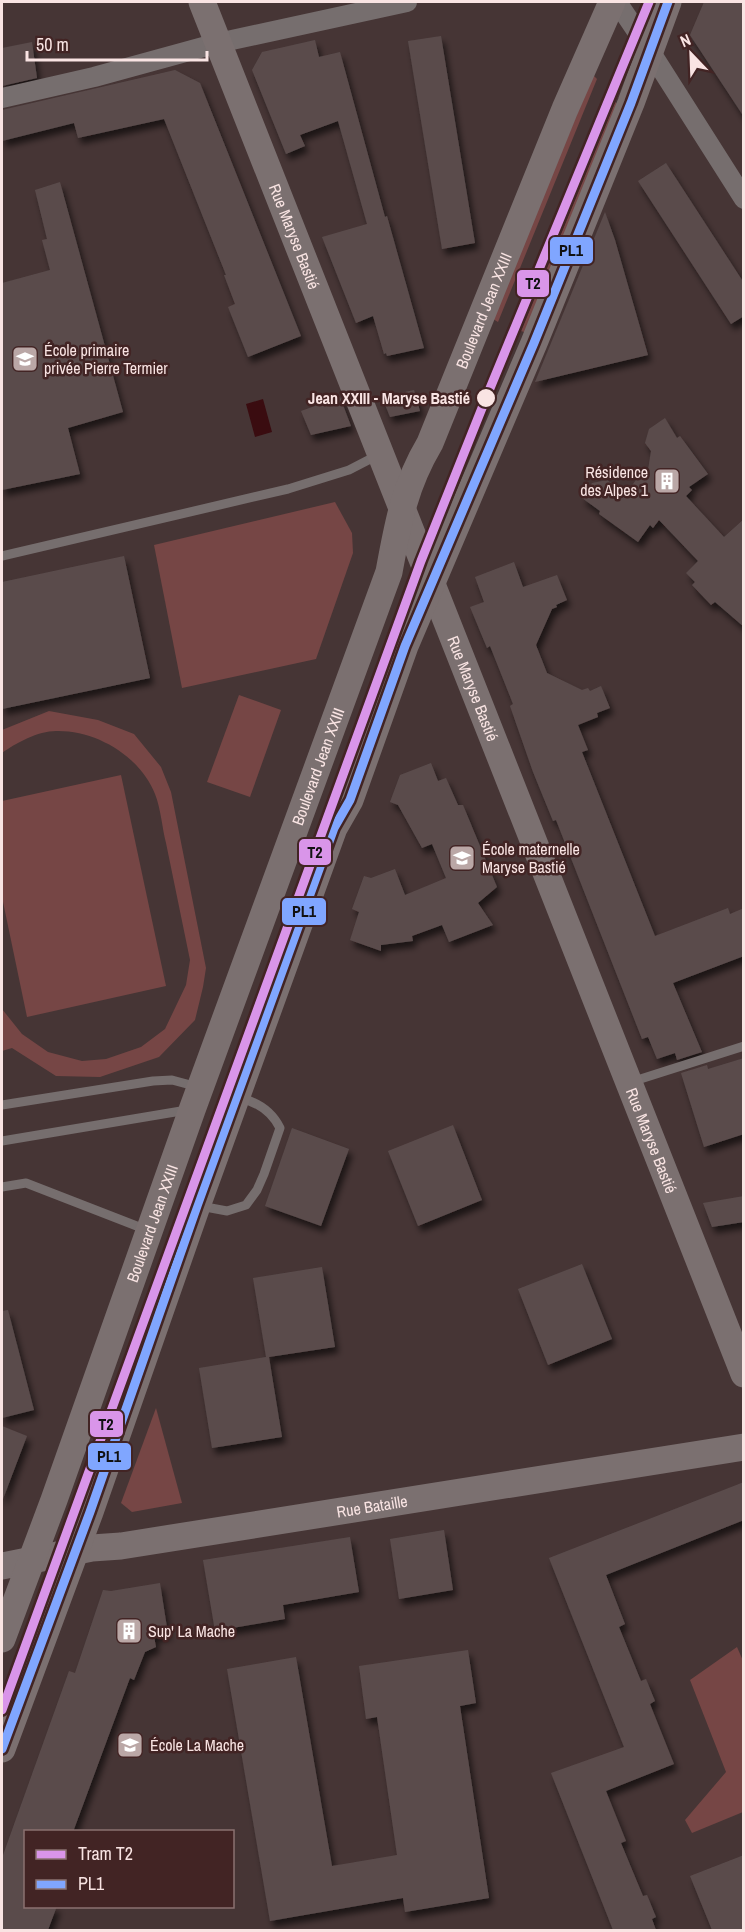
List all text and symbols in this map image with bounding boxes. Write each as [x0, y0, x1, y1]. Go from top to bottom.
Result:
scale bar [27, 24, 207, 62]
north arrow [661, 24, 721, 84]
text: N [676, 28, 694, 52]
text: 50 m [36, 32, 69, 57]
street label: Rue Maryse Bastié [264, 180, 325, 292]
line badge: PL1 [549, 236, 594, 265]
text: PL1 [559, 239, 584, 261]
street label: Boulevard Jean XXIII [450, 249, 517, 372]
line badge: T2 [516, 269, 550, 298]
text: T2 [525, 272, 541, 294]
place label: École primaire privée Pierre Termier [44, 339, 168, 379]
school or university icon: École primaire privée Pierre Termier [10, 344, 40, 374]
place label: Jean XXIII - Maryse Bastié [308, 387, 470, 409]
marker: Jean XXIII - Maryse Bastié [475, 387, 497, 409]
place label: Résidence des Alpes 1 [580, 461, 649, 501]
building icon: Résidence des Alpes 1 [652, 466, 682, 496]
street label: Rue Maryse Bastié [442, 632, 504, 744]
street label: Boulevard Jean XXIII [286, 705, 349, 828]
line badge: T2 [298, 838, 332, 866]
place label: École maternelle Maryse Bastié [482, 838, 580, 878]
text: T2 [307, 841, 323, 863]
school or university icon: École maternelle Maryse Bastié [447, 843, 477, 873]
line badge: PL1 [281, 897, 327, 926]
text: PL1 [292, 900, 317, 922]
street label: Rue Maryse Bastié [621, 1084, 682, 1196]
street label: Boulevard Jean XXIII [121, 1161, 183, 1285]
line badge: T2 [89, 1410, 124, 1438]
text: T2 [98, 1413, 114, 1435]
line badge: PL1 [87, 1442, 132, 1471]
text: PL1 [97, 1445, 122, 1467]
street label: Rue Bataille [335, 1490, 409, 1523]
building icon: Sup' La Mache [114, 1616, 144, 1646]
place label: Sup' La Mache [148, 1620, 235, 1642]
school or university icon: École La Mache [115, 1730, 145, 1760]
place label: École La Mache [150, 1734, 244, 1756]
legend [24, 1830, 234, 1908]
text: Tram T2 [78, 1841, 133, 1866]
text: PL1 [78, 1871, 105, 1896]

